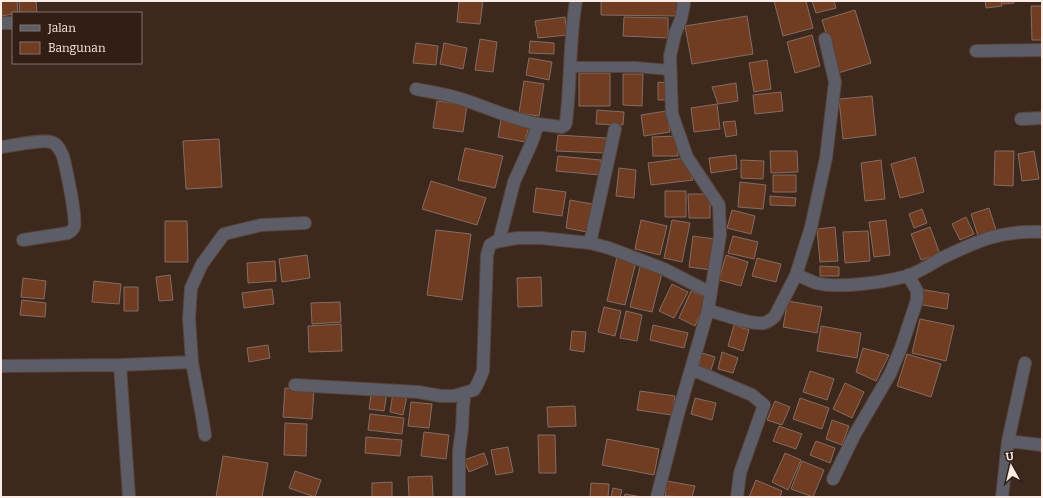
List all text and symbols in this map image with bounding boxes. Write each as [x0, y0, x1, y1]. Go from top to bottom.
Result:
legend [12, 12, 142, 64]
text: Jalan [47, 21, 76, 35]
text: Bangunan [48, 41, 106, 55]
north arrow [991, 446, 1031, 486]
text: U [1005, 450, 1015, 464]

